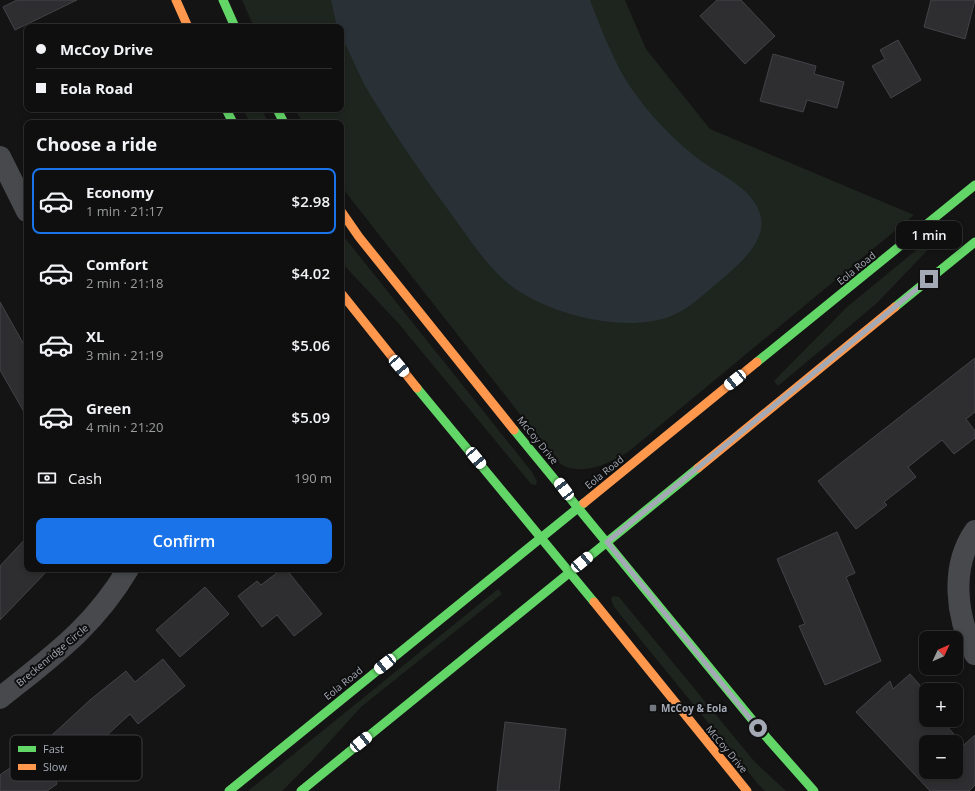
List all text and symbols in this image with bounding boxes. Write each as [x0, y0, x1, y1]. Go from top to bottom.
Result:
text: McCoy Drive [60, 39, 153, 59]
text: Eola Road [60, 78, 133, 98]
text: Choose a ride [36, 132, 157, 156]
text: Economy [86, 182, 154, 202]
icon: car [38, 183, 74, 219]
text: $2.98 [292, 191, 330, 211]
text: 1 min · 21:17 [86, 202, 163, 220]
callout: 1 min [896, 221, 962, 249]
text: 1 min [911, 226, 947, 244]
street label: Eola Road [834, 248, 878, 288]
text: Comfort [86, 254, 148, 274]
icon: car [38, 255, 74, 291]
text: $4.02 [292, 263, 330, 283]
route end [920, 270, 938, 288]
text: 2 min · 21:18 [86, 274, 163, 292]
text: XL [86, 326, 104, 346]
icon: car [38, 327, 74, 363]
text: $5.06 [292, 335, 330, 355]
text: 3 min · 21:19 [86, 346, 163, 364]
car [387, 353, 411, 379]
car [722, 368, 748, 392]
text: Green [86, 398, 131, 418]
icon: car [38, 399, 74, 435]
text: $5.09 [292, 407, 330, 427]
street label: McCoy Drive [514, 413, 562, 467]
text: 4 min · 21:20 [86, 418, 163, 436]
car [464, 445, 488, 471]
street label: Eola Road [582, 452, 626, 492]
icon: cash [36, 467, 58, 489]
text: Cash [68, 468, 102, 488]
text: 190 m [294, 469, 332, 487]
car [552, 476, 576, 502]
button: Confirm [36, 518, 332, 564]
car [569, 550, 595, 574]
street label: Breckenridge Circle [13, 620, 91, 689]
north arrow [919, 631, 963, 675]
map controls [919, 631, 963, 779]
car [372, 652, 398, 676]
street label: Eola Road [321, 663, 365, 703]
button: + [919, 683, 963, 727]
place label: McCoy & Eola [661, 701, 727, 715]
marker: McCoy & Eola [648, 703, 658, 713]
route start [749, 719, 767, 737]
street label: McCoy Drive [703, 722, 751, 776]
car [348, 730, 374, 754]
legend [10, 735, 142, 781]
button: − [919, 735, 963, 779]
text: Fast [43, 741, 64, 756]
text: Slow [43, 759, 67, 774]

